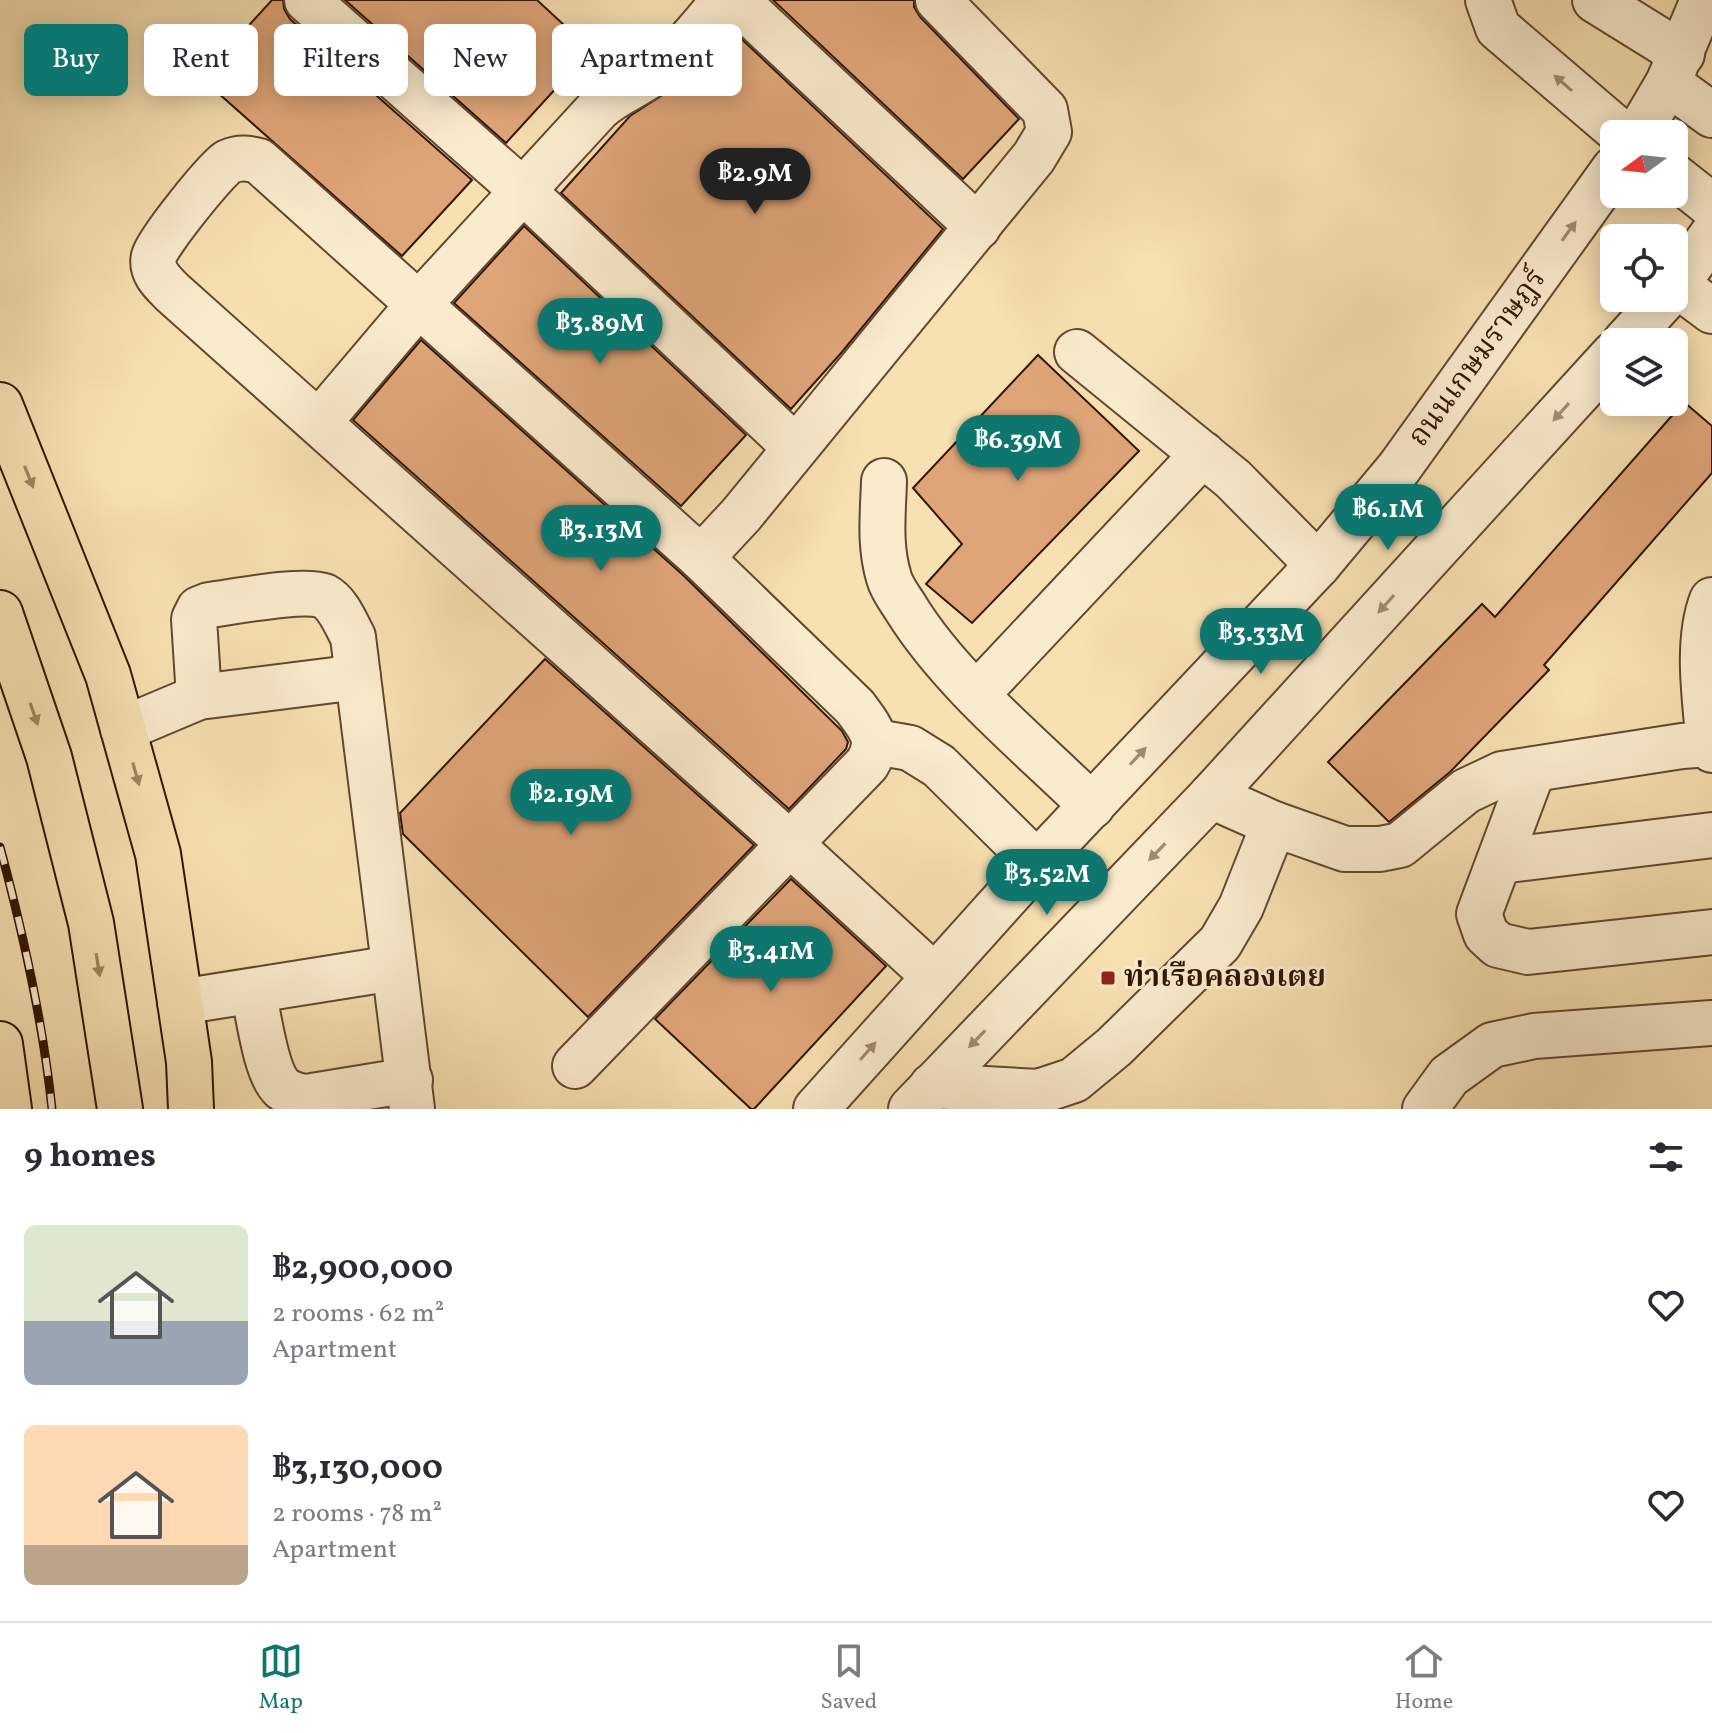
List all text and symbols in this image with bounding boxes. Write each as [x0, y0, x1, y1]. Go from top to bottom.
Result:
chip: Buy [24, 24, 128, 96]
chip: Rent [144, 24, 258, 96]
chip: Filters [274, 24, 408, 96]
chip: New [424, 24, 536, 96]
chip: Apartment [552, 24, 742, 96]
one-way arrow [1553, 75, 1573, 92]
north arrow [1600, 120, 1688, 208]
map controls [1600, 120, 1688, 416]
pin: ฿2.9M [699, 148, 811, 216]
text: ฿2.9M [718, 156, 792, 192]
one-way arrow [1561, 221, 1576, 242]
button: locate [1600, 224, 1688, 312]
street label: ถนนเกษมราษฎร์ [1399, 260, 1557, 456]
pin: ฿3.89M [535, 298, 665, 366]
text: ฿3.89M [556, 306, 644, 342]
button: layers [1600, 328, 1688, 416]
one-way arrow [1553, 402, 1571, 421]
pin: ฿6.39M [953, 415, 1083, 483]
text: ฿6.39M [974, 423, 1062, 459]
one-way arrow [23, 465, 36, 489]
pin: ฿6.1M [1332, 484, 1444, 552]
text: ฿6.1M [1352, 492, 1424, 528]
pin: ฿3.13M [536, 505, 666, 573]
text: ฿3.13M [559, 513, 643, 549]
one-way arrow [1378, 594, 1396, 613]
pin: ฿3.33M [1196, 608, 1326, 676]
text: ฿3.33M [1218, 616, 1304, 652]
one-way arrow [29, 702, 41, 726]
one-way arrow [1129, 747, 1147, 766]
one-way arrow [130, 762, 142, 787]
pin: ฿2.19M [506, 769, 636, 837]
text: ฿2.19M [528, 777, 614, 813]
one-way arrow [1149, 842, 1167, 861]
pin: ฿3.52M [982, 849, 1112, 917]
text: ฿3.52M [1004, 857, 1090, 893]
pin: ฿3.41M [706, 926, 836, 994]
text: ฿3.41M [728, 934, 814, 970]
one-way arrow [92, 953, 105, 978]
place label: ท่าเรือคลองเตย [1124, 957, 1326, 999]
marker: ท่าเรือคลองเตย [1099, 969, 1117, 987]
one-way arrow [969, 1030, 987, 1049]
one-way arrow [859, 1041, 876, 1061]
text: 9 homes [24, 1134, 156, 1181]
icon: filters [1644, 1135, 1688, 1179]
text: ฿2,900,000 [272, 1246, 453, 1293]
icon: home [88, 1257, 184, 1353]
icon: heart [1644, 1283, 1688, 1327]
text: 2 rooms · 62 m² [272, 1296, 444, 1332]
text: Apartment [272, 1332, 397, 1368]
text: ฿3,130,000 [272, 1446, 443, 1493]
icon: home [88, 1457, 184, 1553]
icon: heart [1644, 1483, 1688, 1527]
text: 2 rooms · 78 m² [272, 1496, 442, 1532]
text: Apartment [272, 1532, 397, 1568]
tab: Map [259, 1639, 303, 1718]
tab: Saved [821, 1639, 877, 1718]
tab: Home [1395, 1639, 1453, 1718]

